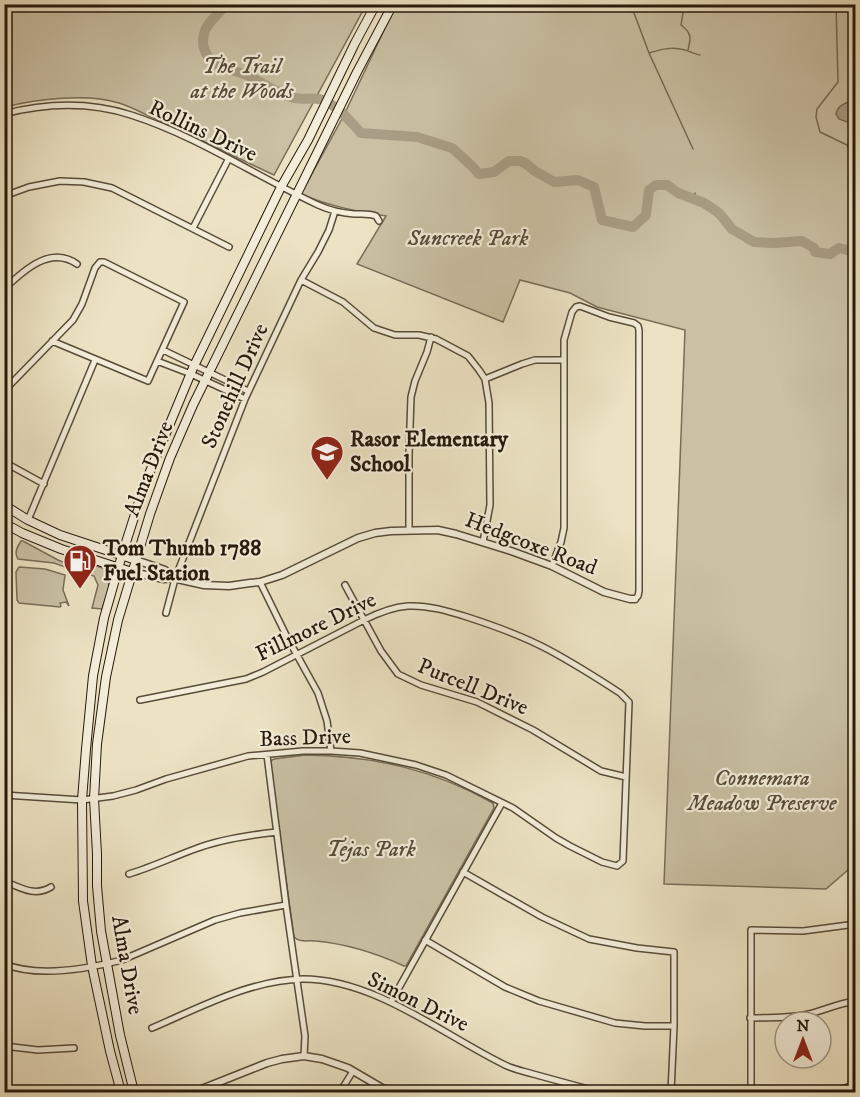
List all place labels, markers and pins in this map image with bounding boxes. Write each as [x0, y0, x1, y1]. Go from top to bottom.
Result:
place label: Rasor Elementary School [350, 426, 509, 478]
school or university icon: Rasor Elementary School [309, 434, 345, 481]
place label: Tom Thumb 1788 Fuel Station [102, 535, 261, 587]
fuel station icon: Tom Thumb 1788 Fuel Station [62, 543, 98, 590]

